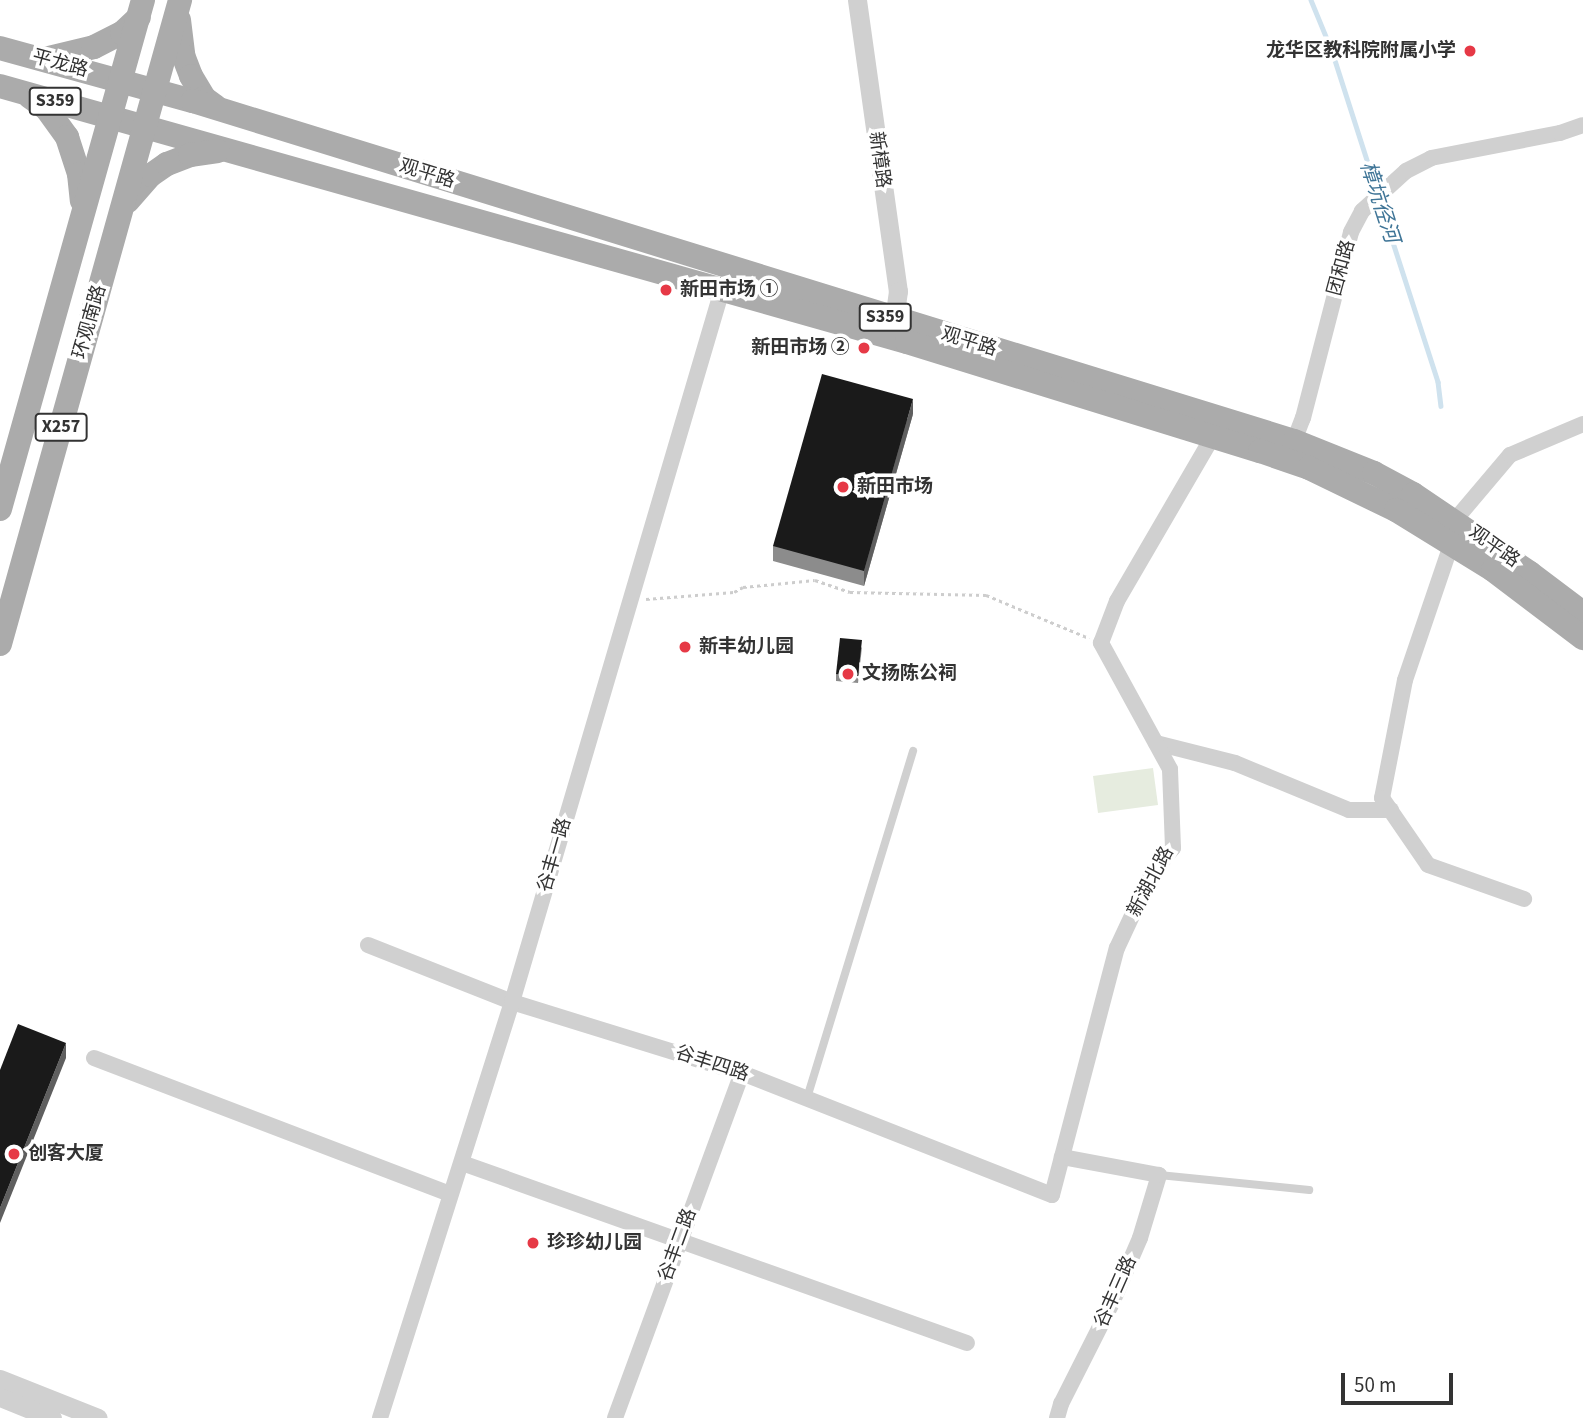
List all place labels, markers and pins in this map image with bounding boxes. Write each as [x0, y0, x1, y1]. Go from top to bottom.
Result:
place label: 龙华区教科院附属小学 [1266, 40, 1456, 62]
marker: 龙华区教科院附属小学 [1462, 43, 1478, 59]
place label: 新田市场 ① [680, 279, 779, 301]
marker: 新田市场 ① [658, 282, 674, 298]
place label: 新田市场 ② [751, 337, 850, 359]
marker: 新田市场 ② [856, 340, 872, 356]
place label: 新田市场 [857, 476, 933, 498]
marker: 新田市场 [835, 479, 851, 495]
place label: 新丰幼儿园 [699, 636, 794, 658]
marker: 新丰幼儿园 [677, 639, 693, 655]
place label: 文扬陈公祠 [862, 663, 957, 685]
marker: 文扬陈公祠 [840, 666, 856, 682]
place label: 创客大厦 [28, 1143, 104, 1165]
marker: 创客大厦 [6, 1146, 22, 1162]
place label: 珍珍幼儿园 [547, 1232, 642, 1254]
marker: 珍珍幼儿园 [525, 1235, 541, 1251]

